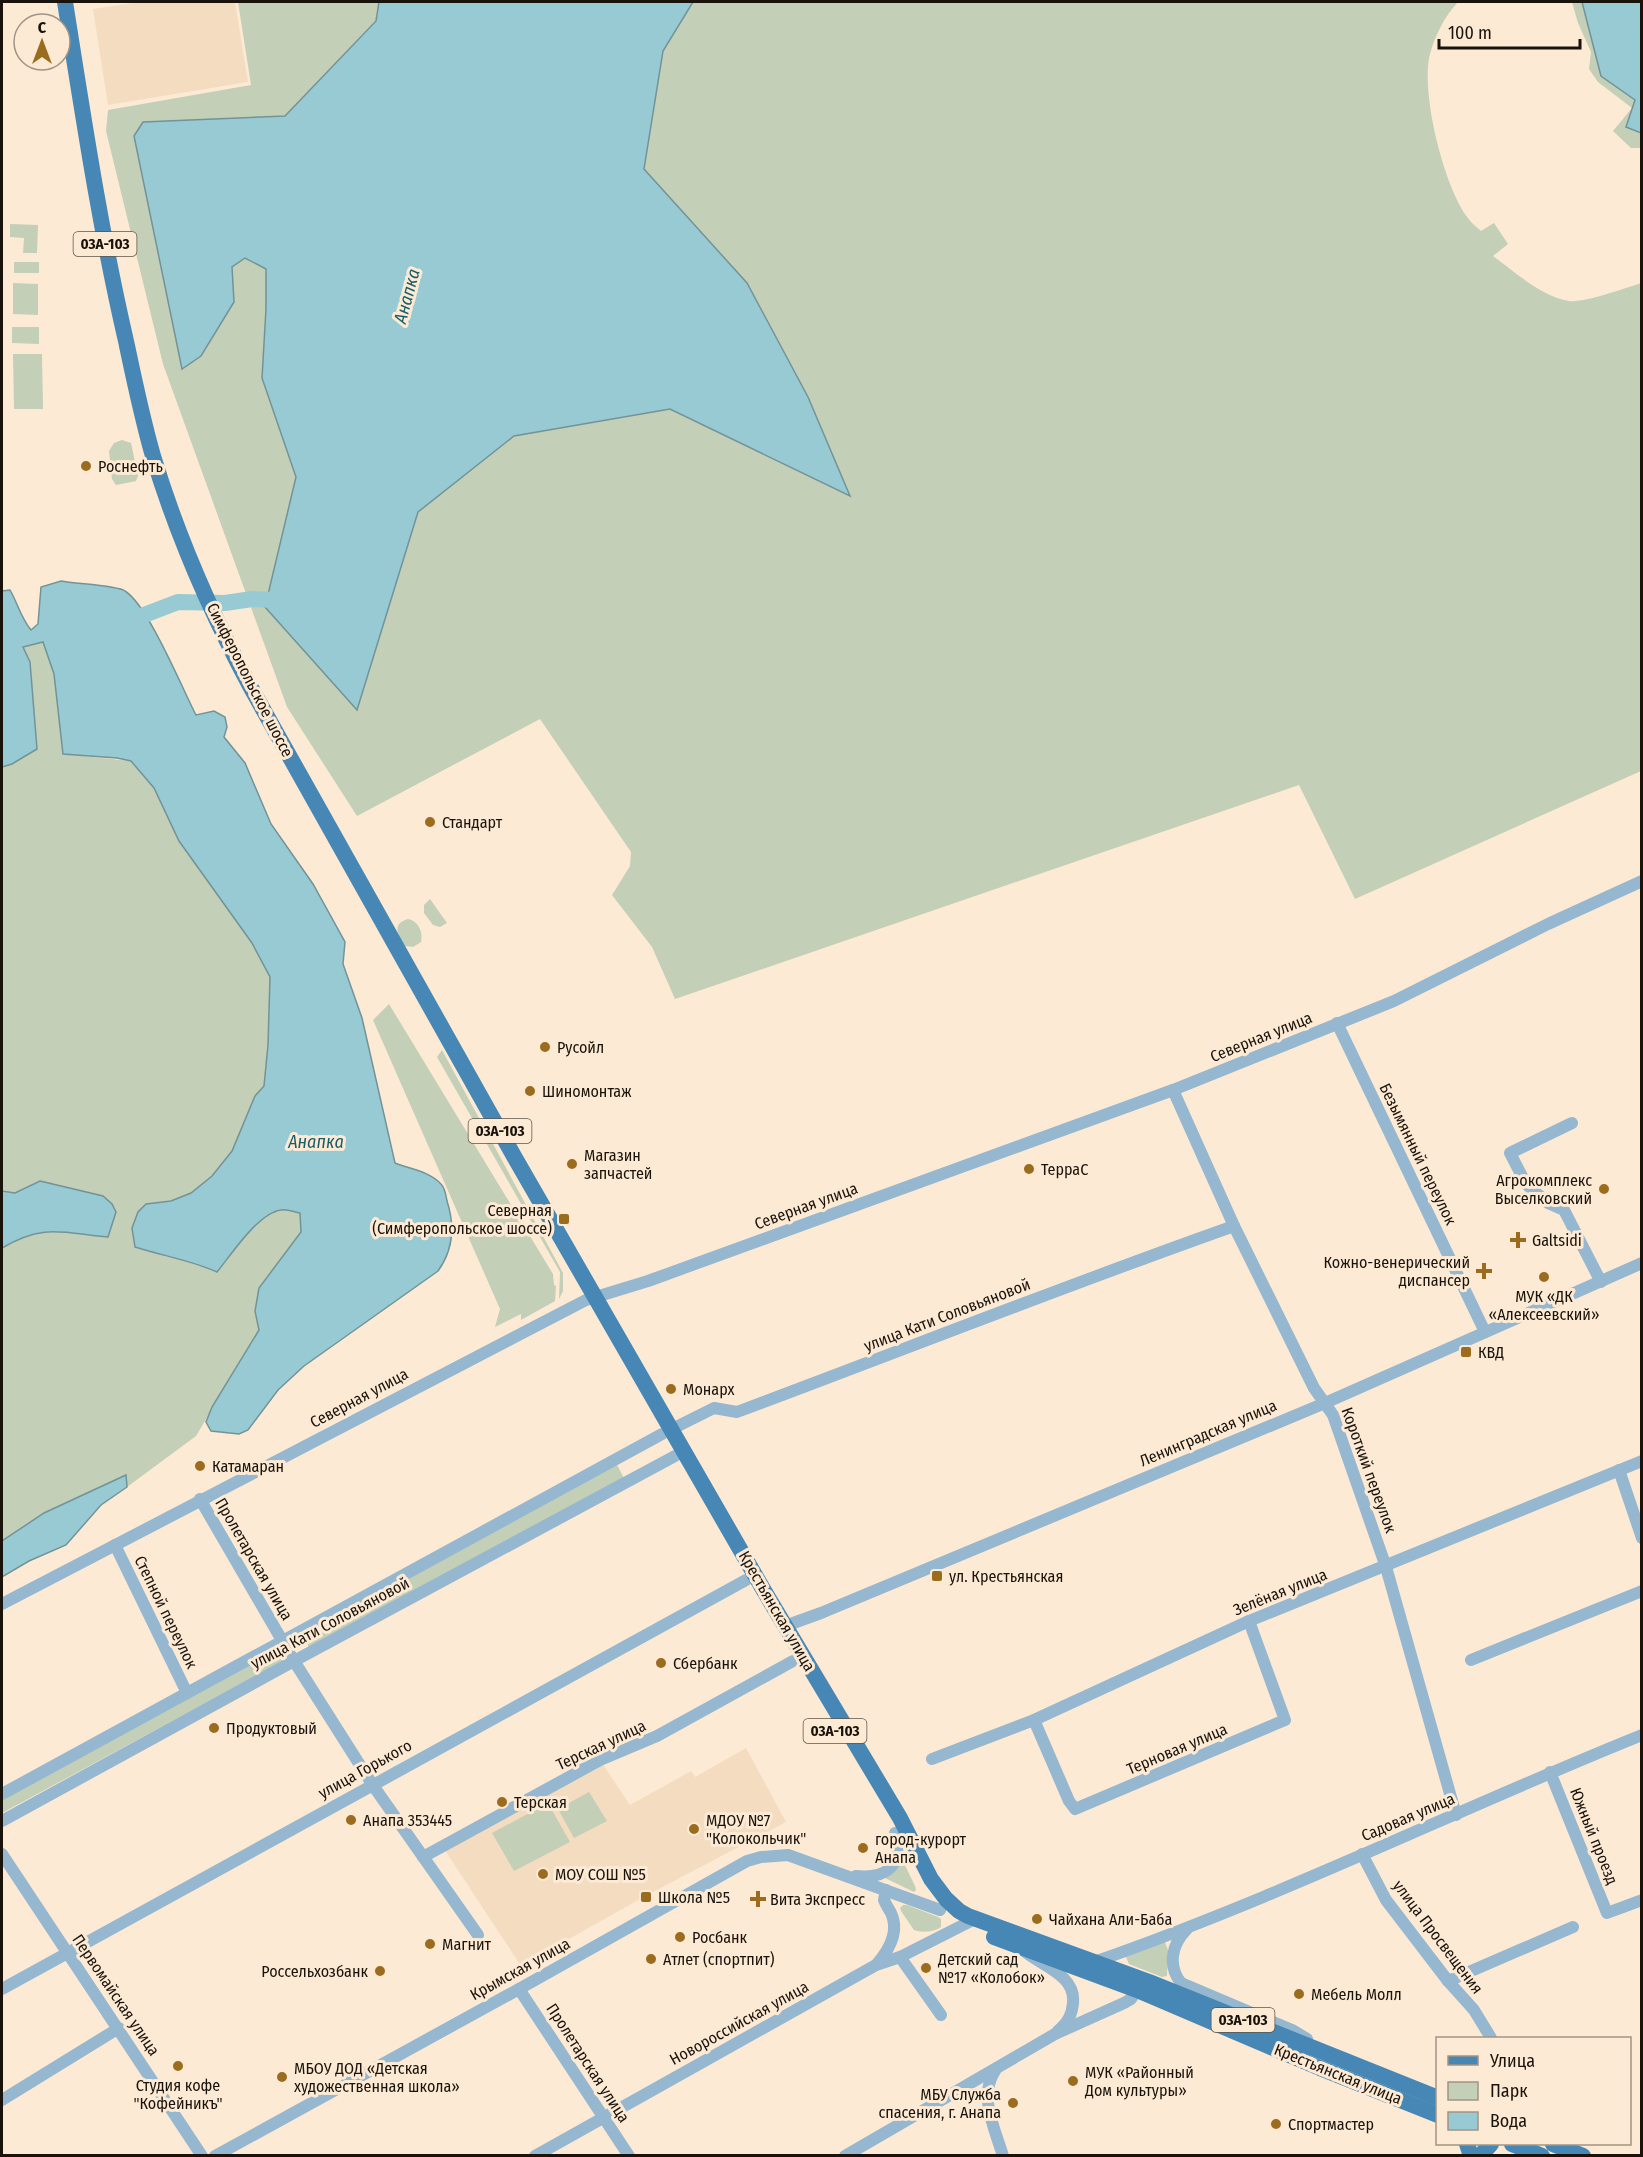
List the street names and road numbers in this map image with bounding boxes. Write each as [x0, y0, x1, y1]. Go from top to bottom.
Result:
road number: 03А-103 [74, 232, 136, 256]
street label: Симферопольское шоссе [203, 600, 297, 760]
street label: Северная улица [1207, 1008, 1315, 1066]
street label: Безымянный переулок [1375, 1080, 1461, 1228]
road number: 03А-103 [468, 1119, 532, 1143]
street label: Северная улица [752, 1179, 860, 1233]
street label: улица Кати Соловьяновой [861, 1274, 1033, 1356]
street label: Северная улица [307, 1364, 411, 1432]
street label: Ленинградская улица [1137, 1395, 1280, 1470]
street label: Короткий переулок [1337, 1405, 1401, 1536]
street label: Пролетарская улица [211, 1494, 297, 1624]
street label: Крестьянская улица [735, 1547, 819, 1675]
street label: Степной переулок [131, 1553, 202, 1672]
street label: Зелёная улица [1230, 1564, 1330, 1619]
street label: улица Кати Соловьяновой [248, 1573, 412, 1673]
street label: Терская улица [553, 1716, 649, 1774]
road number: 03А-103 [804, 1719, 866, 1743]
street label: Терновая улица [1124, 1719, 1230, 1779]
street label: улица Горького [315, 1735, 415, 1803]
street label: Южный проезд [1566, 1785, 1622, 1887]
street label: Садовая улица [1358, 1789, 1458, 1845]
street label: улица Просвещения [1389, 1876, 1487, 1998]
street label: Первомайская улица [68, 1931, 164, 2059]
street label: Крымская улица [467, 1934, 573, 2004]
street label: Новороссийская улица [666, 1977, 812, 2069]
street label: Пролетарская улица [542, 2000, 634, 2126]
road number: 03А-103 [1212, 2008, 1274, 2032]
street label: Крестьянская улица [1271, 2040, 1405, 2108]

